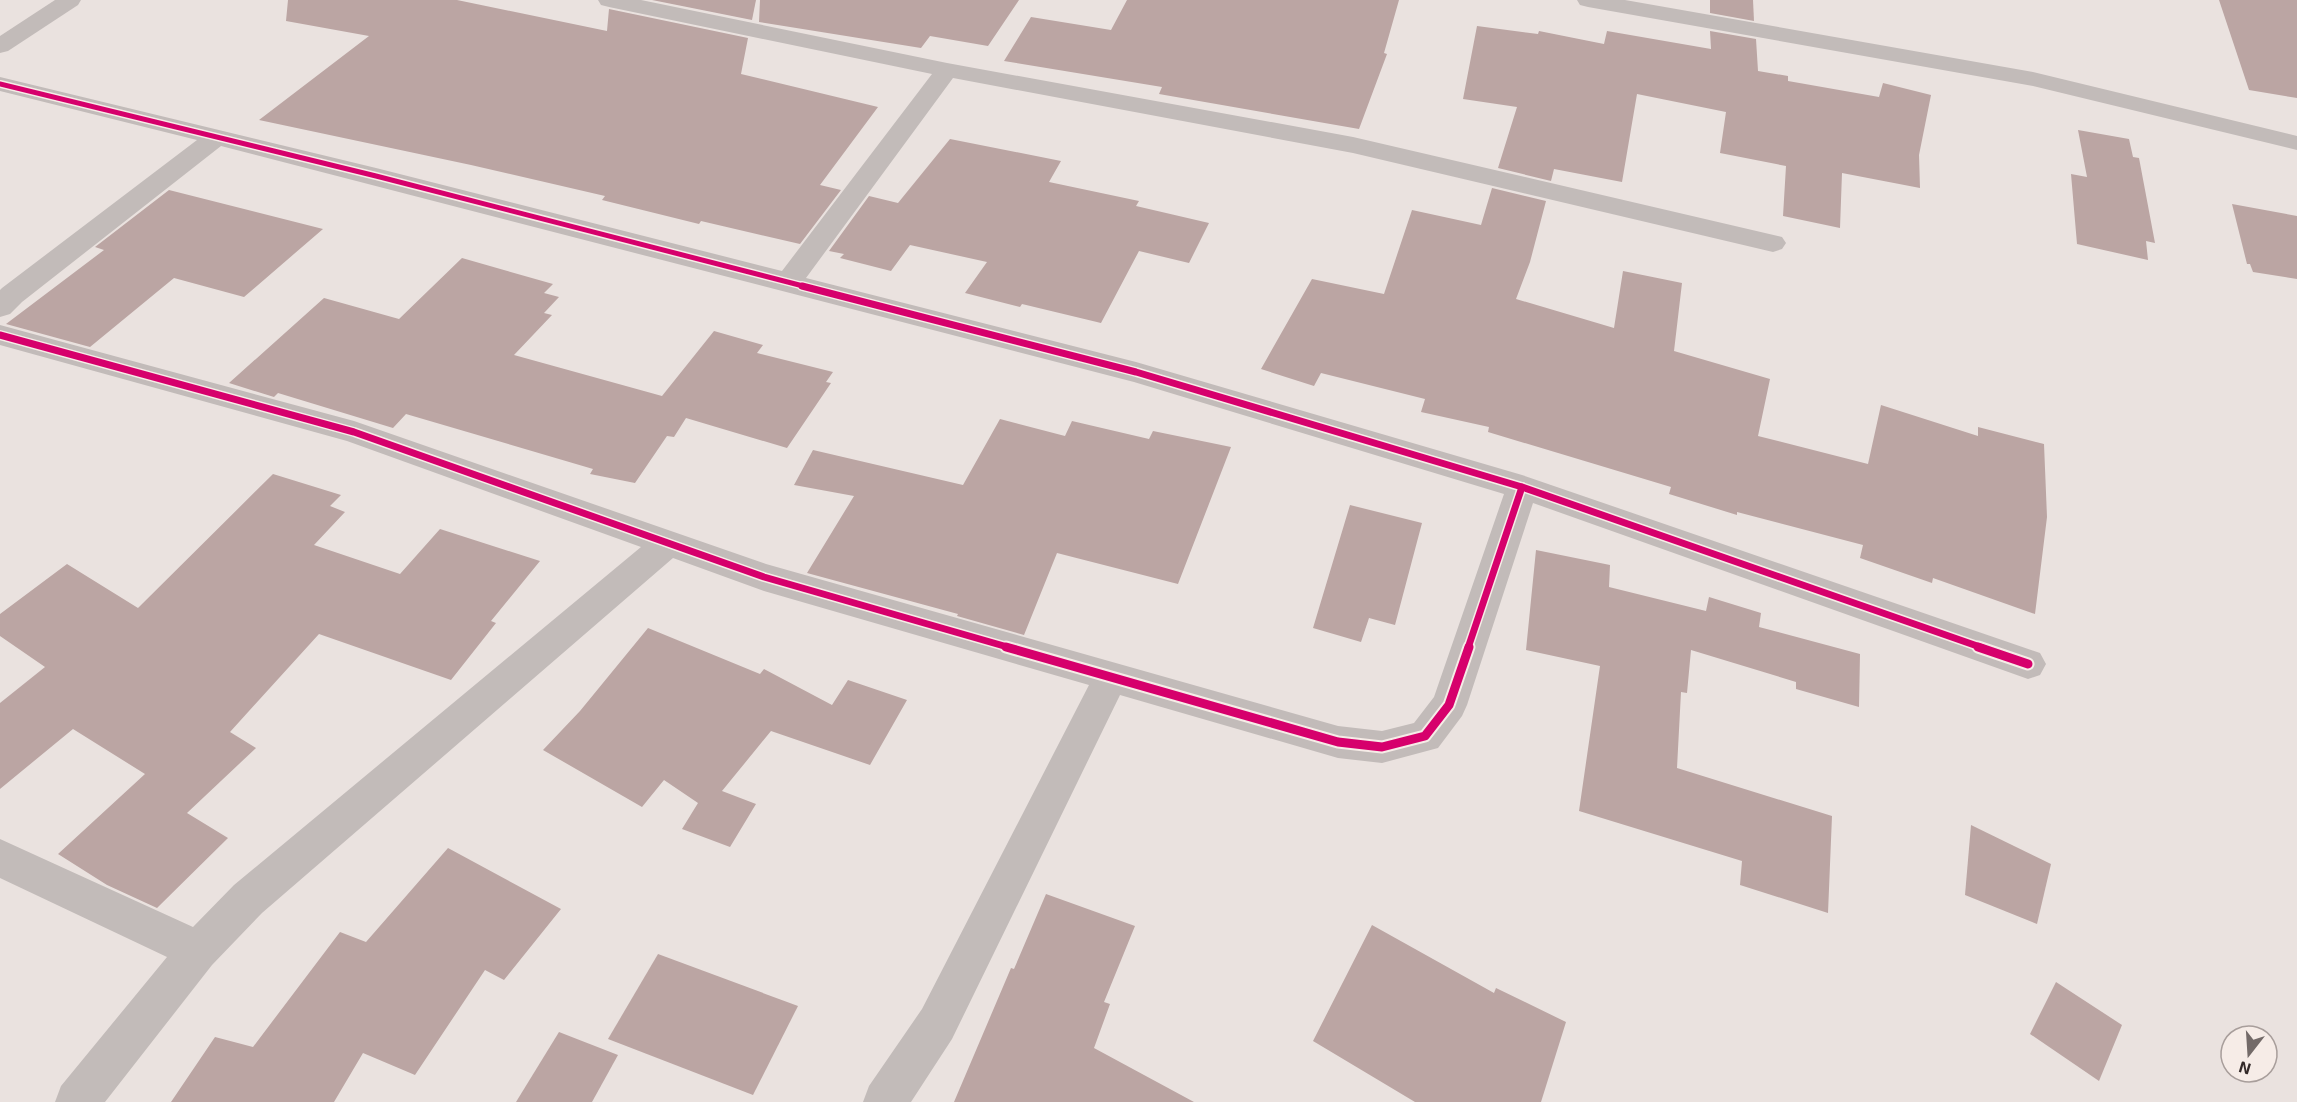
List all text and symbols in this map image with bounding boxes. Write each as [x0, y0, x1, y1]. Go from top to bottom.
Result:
north arrow [2219, 1024, 2279, 1084]
text: N [2236, 1058, 2253, 1080]

